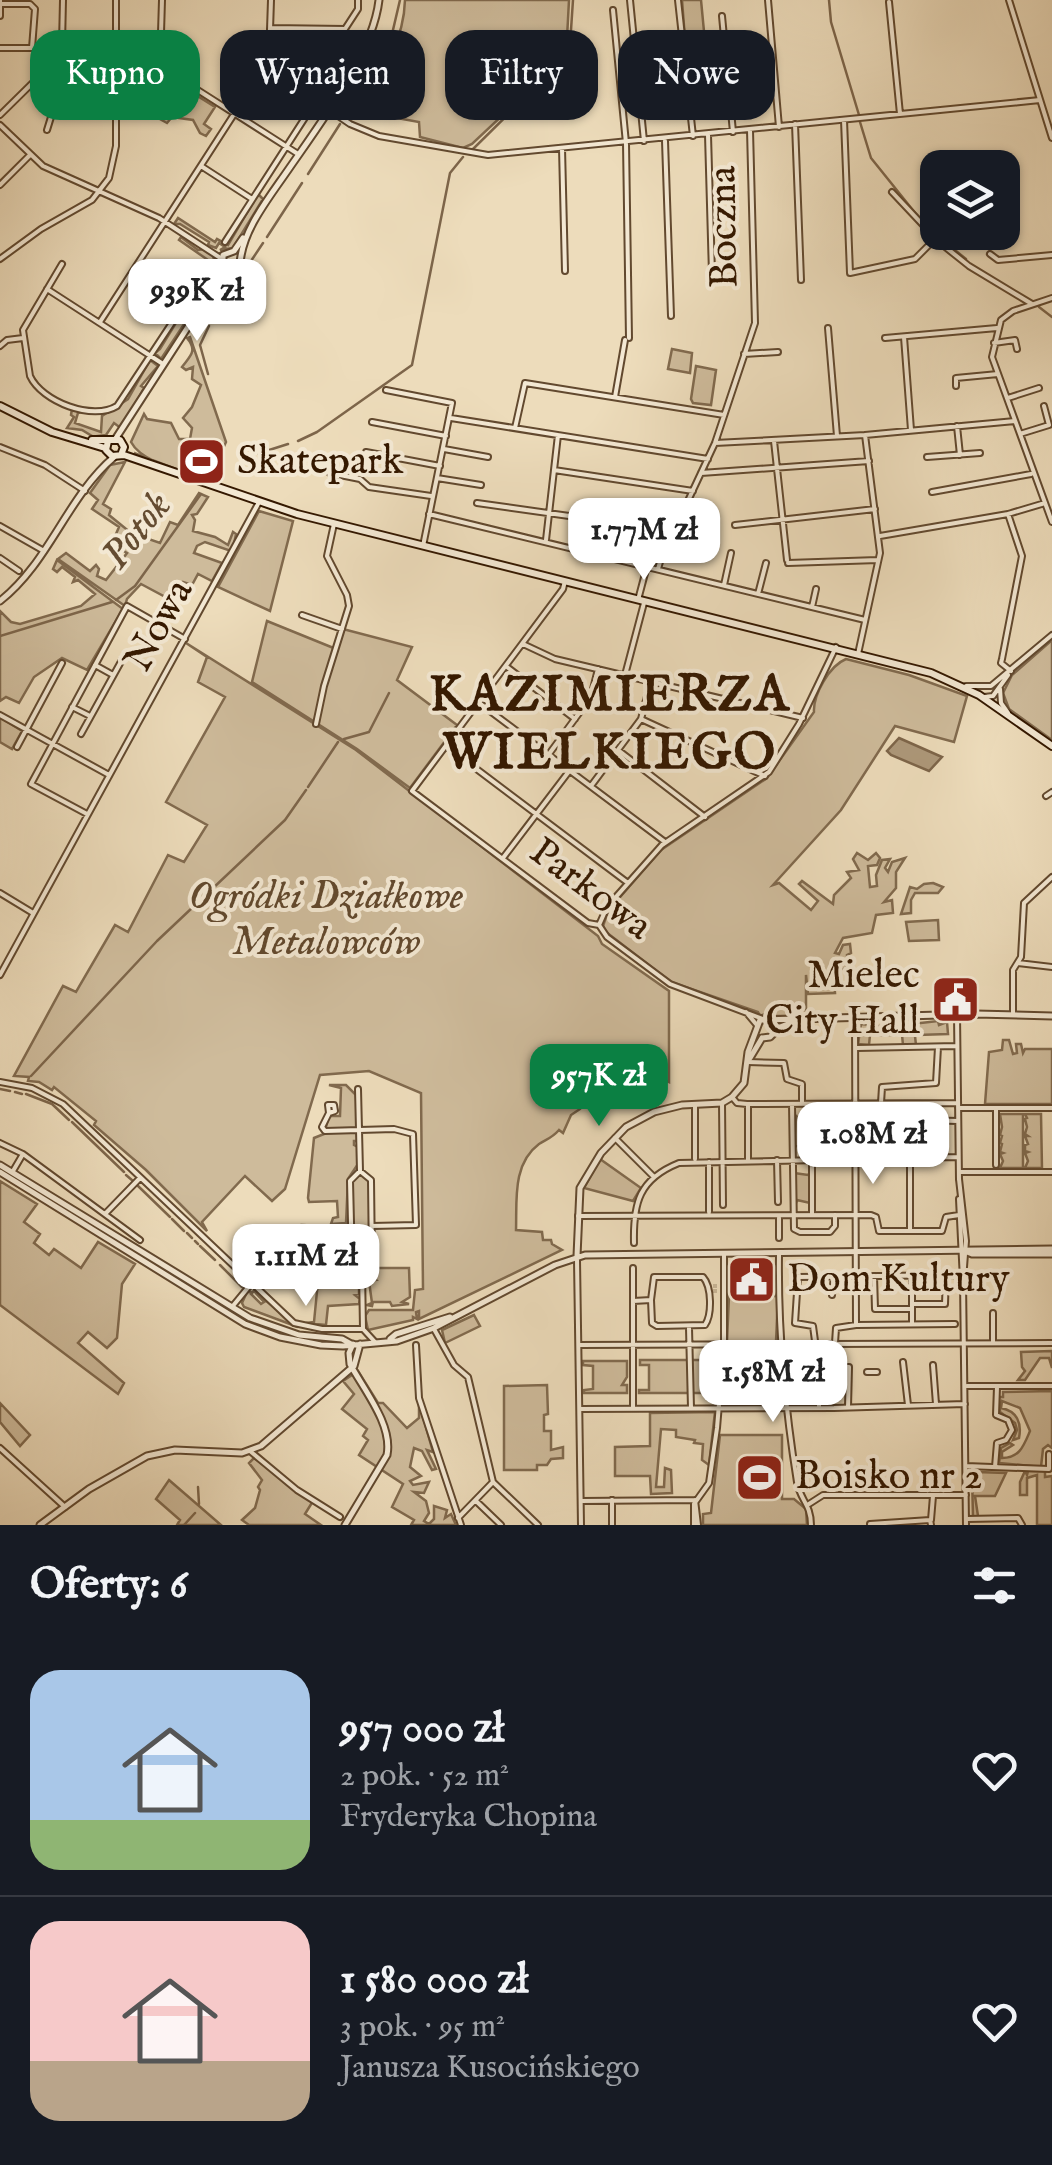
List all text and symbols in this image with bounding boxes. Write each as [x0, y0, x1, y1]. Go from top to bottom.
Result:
chip: Kupno [30, 30, 200, 120]
chip: Wynajem [220, 30, 425, 120]
chip: Filtry [445, 30, 598, 120]
chip: Nowe [618, 30, 775, 120]
map controls [920, 150, 1020, 250]
button: layers [920, 150, 1020, 250]
street label: Boczna [698, 165, 752, 289]
pin: 939K zł [105, 259, 289, 344]
text: 939K zł [150, 271, 244, 312]
sports icon: Skatepark [176, 436, 228, 488]
place label: Skatepark [237, 437, 404, 488]
water label: Potok [90, 481, 184, 581]
pin: 1.77M zł [541, 498, 747, 583]
text: 1.77M zł [590, 510, 698, 551]
street label: Nowa [114, 570, 206, 681]
district label: KAZIMIERZA WIELKIEGO [429, 665, 791, 786]
street label: Parkowa [519, 827, 662, 953]
park label: Ogródki Działkowe Metalowców [189, 872, 464, 969]
place label: Mielec City Hall [765, 951, 920, 1048]
public building icon: Mielec City Hall [929, 973, 981, 1025]
pin: 957K zł [507, 1044, 691, 1129]
text: 957K zł [552, 1056, 646, 1097]
pin: 1.08M zł [770, 1102, 976, 1187]
text: 1.08M zł [819, 1114, 927, 1155]
pin: 1.11M zł [203, 1224, 409, 1309]
text: 1.11M zł [254, 1236, 358, 1277]
public building icon: Dom Kultury [726, 1254, 778, 1306]
place label: Dom Kultury [787, 1255, 1010, 1306]
pin: 1.58M zł [670, 1340, 876, 1425]
text: 1.58M zł [721, 1352, 825, 1393]
sports icon: Boisko nr 2 [734, 1451, 786, 1503]
place label: Boisko nr 2 [795, 1452, 982, 1503]
icon: filters [967, 1558, 1022, 1613]
text: Oferty: 6 [30, 1559, 187, 1612]
text: 957 000 zł [340, 1703, 504, 1756]
icon: home [110, 1710, 230, 1830]
icon: heart [967, 1743, 1022, 1798]
text: 2 pok. · 52 m² [340, 1756, 509, 1797]
text: Fryderyka Chopina [340, 1797, 597, 1838]
text: 1 580 000 zł [340, 1954, 528, 2007]
icon: home [110, 1961, 230, 2081]
icon: heart [967, 1994, 1022, 2049]
text: 3 pok. · 95 m² [340, 2007, 505, 2048]
text: Janusza Kusocińskiego [340, 2048, 640, 2089]

